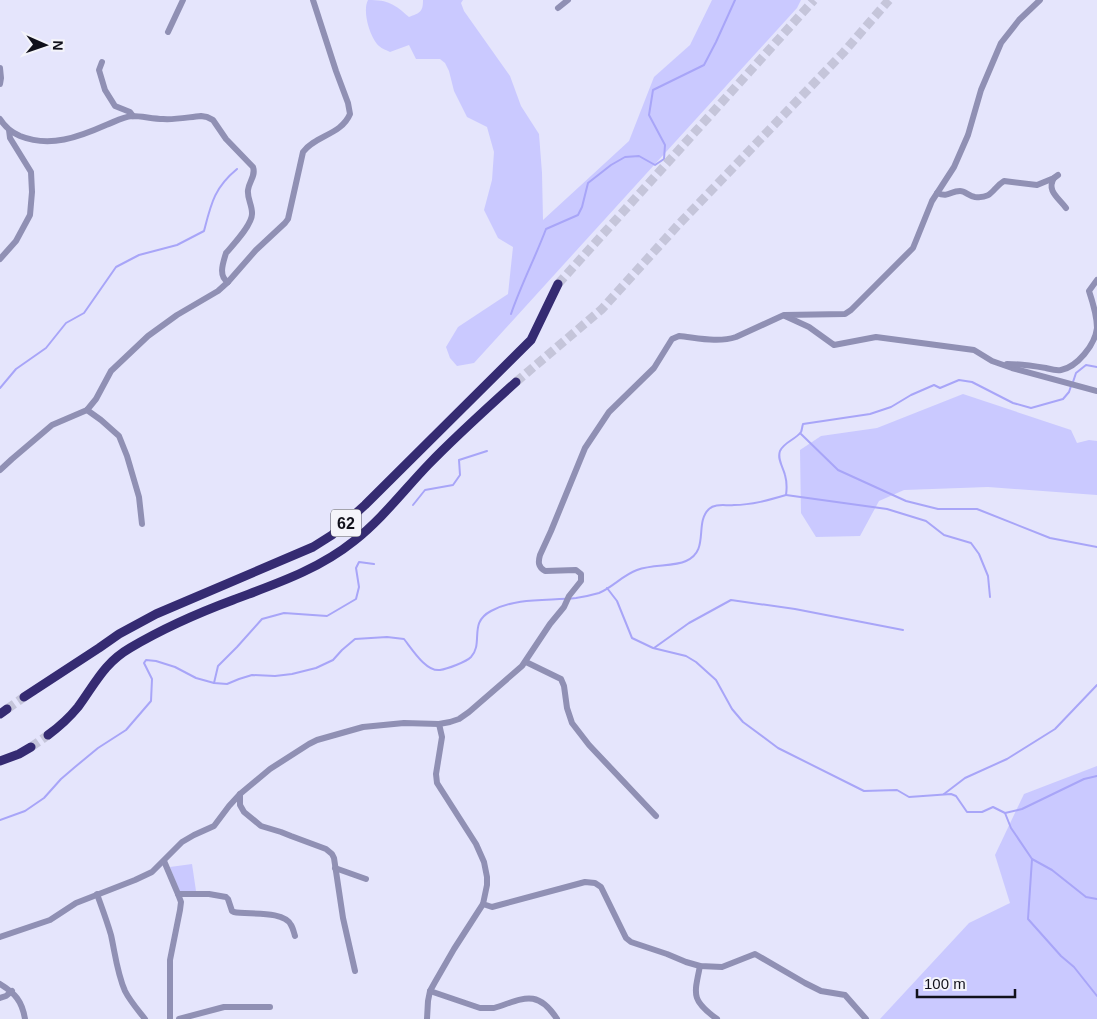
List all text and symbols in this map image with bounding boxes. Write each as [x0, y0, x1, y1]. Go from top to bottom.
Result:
north arrow [20, 20, 70, 70]
text: N [50, 40, 66, 51]
road number: 62 [331, 509, 361, 536]
scale bar [917, 966, 1014, 998]
text: 100 m [924, 975, 966, 992]

